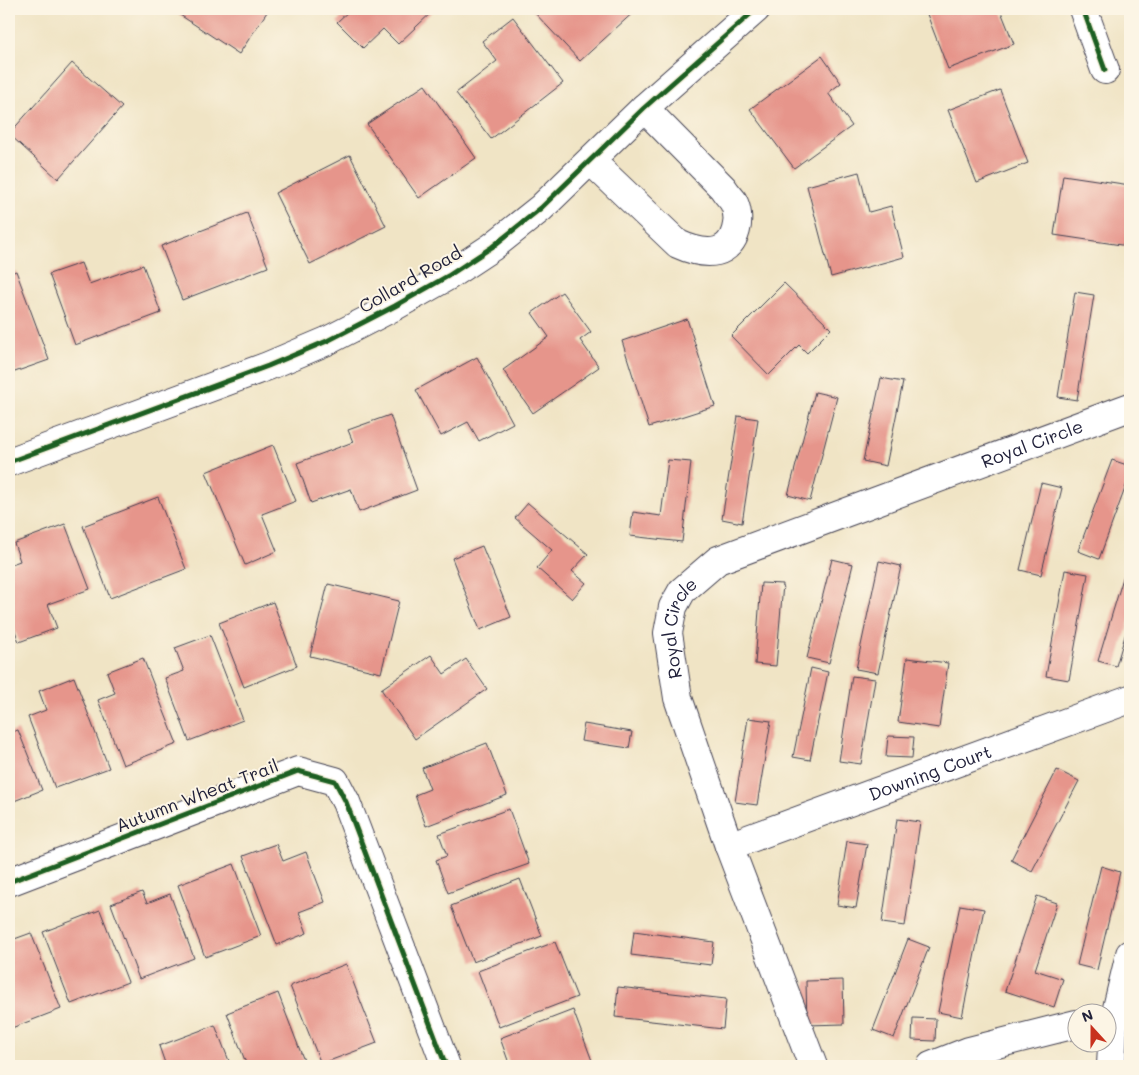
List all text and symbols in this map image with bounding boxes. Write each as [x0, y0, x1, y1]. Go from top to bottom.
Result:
street label: Collard Road [354, 240, 466, 318]
street label: Royal Circle [978, 414, 1086, 473]
street label: Royal Circle [656, 572, 702, 681]
street label: Downing Court [865, 739, 995, 806]
street label: Autumn Wheat Trail [112, 753, 282, 837]
north arrow [1066, 1002, 1116, 1052]
text: N [1079, 1005, 1096, 1026]

